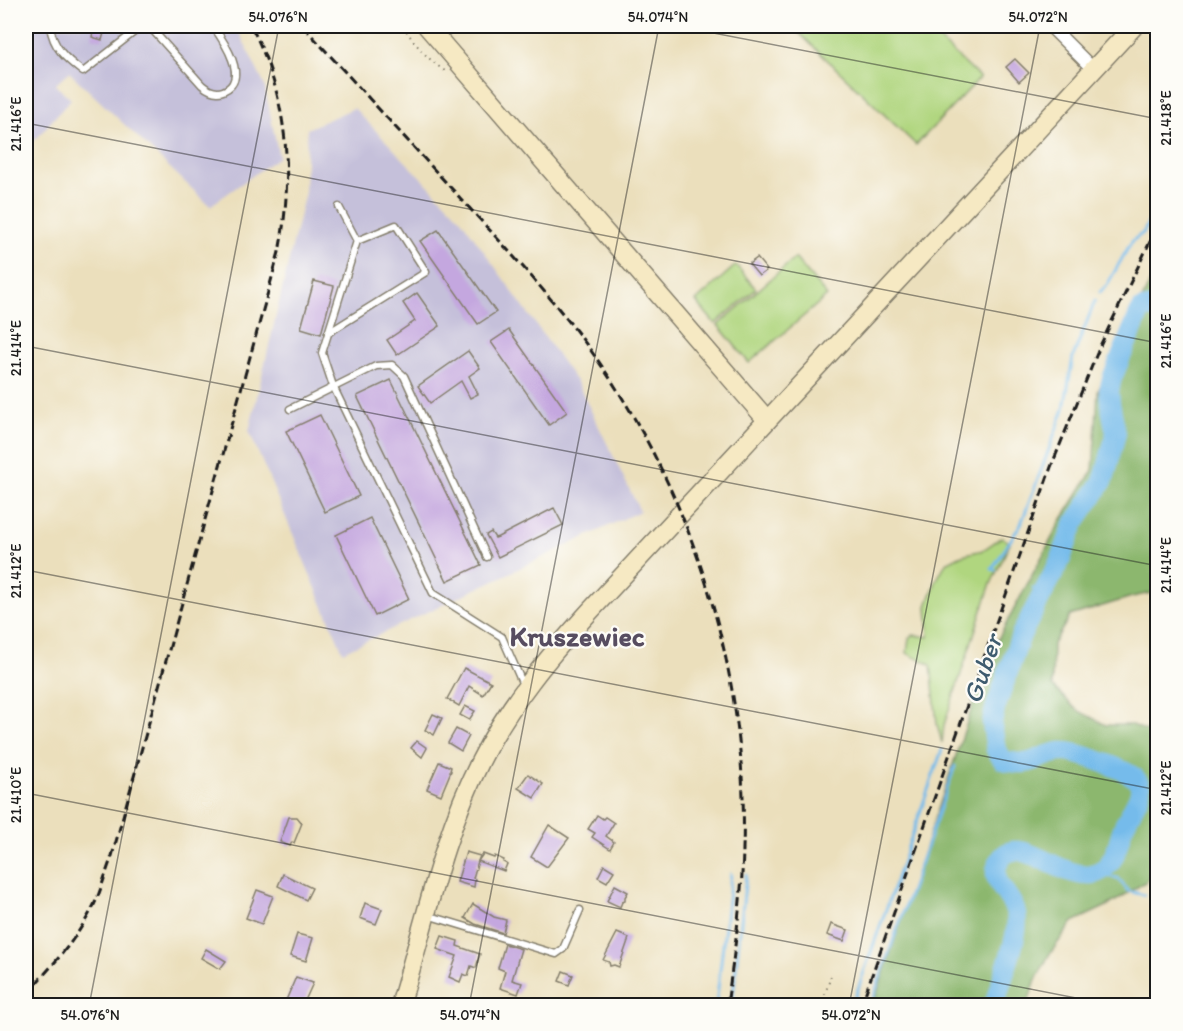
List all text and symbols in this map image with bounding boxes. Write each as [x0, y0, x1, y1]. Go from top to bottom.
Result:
text: 54.076°N [248, 8, 308, 26]
text: 54.074°N [628, 8, 688, 26]
text: 54.072°N [1008, 8, 1068, 26]
text: 21.418°E [1157, 90, 1175, 146]
text: 21.416°E [7, 96, 25, 152]
text: 21.416°E [1157, 313, 1175, 369]
text: 21.414°E [7, 320, 25, 376]
text: 21.414°E [1157, 537, 1175, 593]
text: 21.412°E [7, 543, 25, 599]
district label: Kruszewiec [509, 619, 645, 653]
water label: Guber [955, 628, 1010, 708]
text: 21.412°E [1157, 760, 1175, 816]
text: 21.410°E [7, 767, 25, 823]
text: 54.076°N [60, 1006, 120, 1024]
text: 54.074°N [440, 1006, 500, 1024]
text: 54.072°N [821, 1006, 881, 1024]

